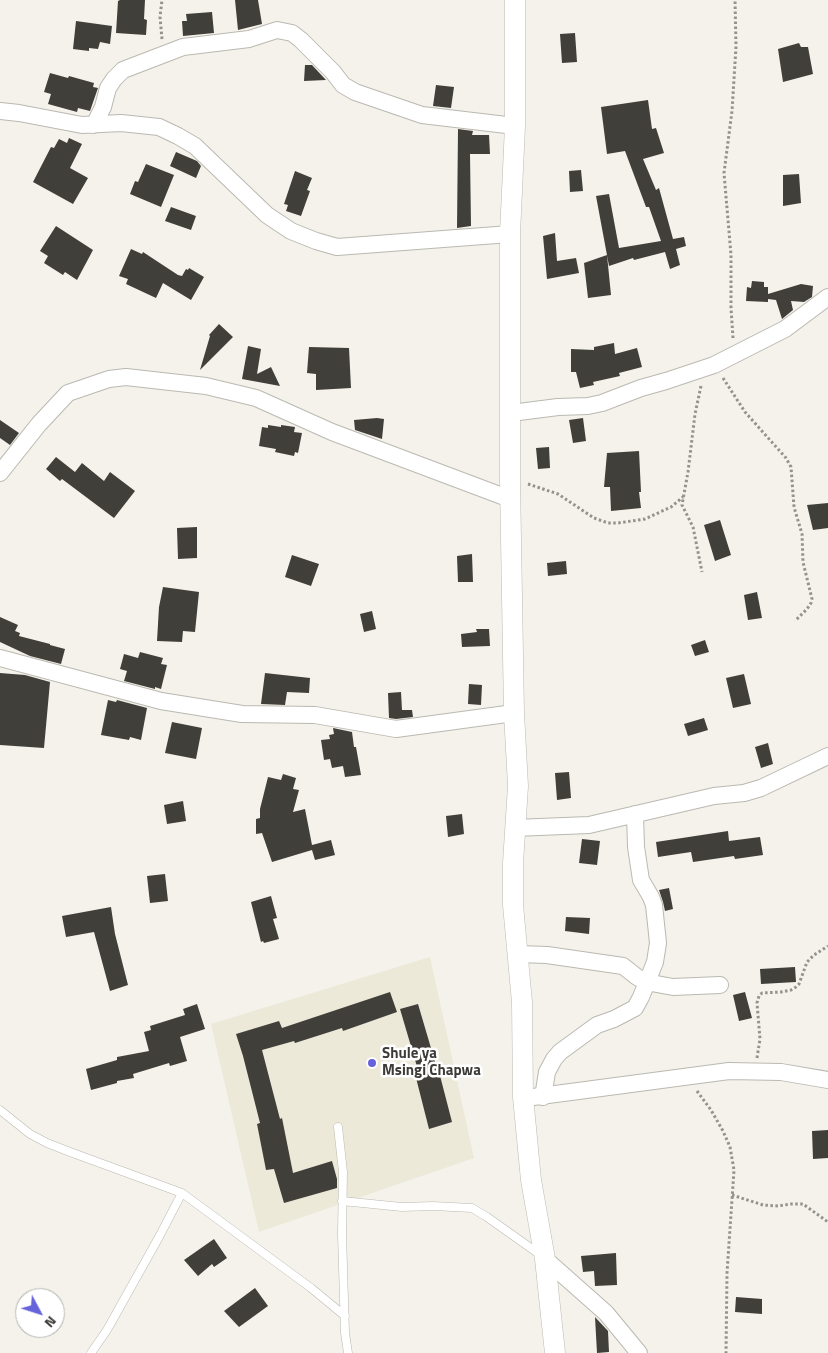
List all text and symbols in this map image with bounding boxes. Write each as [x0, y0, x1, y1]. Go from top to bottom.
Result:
place label: Shule ya Msingi Chapwa [382, 1045, 481, 1080]
marker: Shule ya Msingi Chapwa [366, 1057, 378, 1069]
north arrow [15, 1288, 65, 1338]
text: N [40, 1312, 62, 1333]

